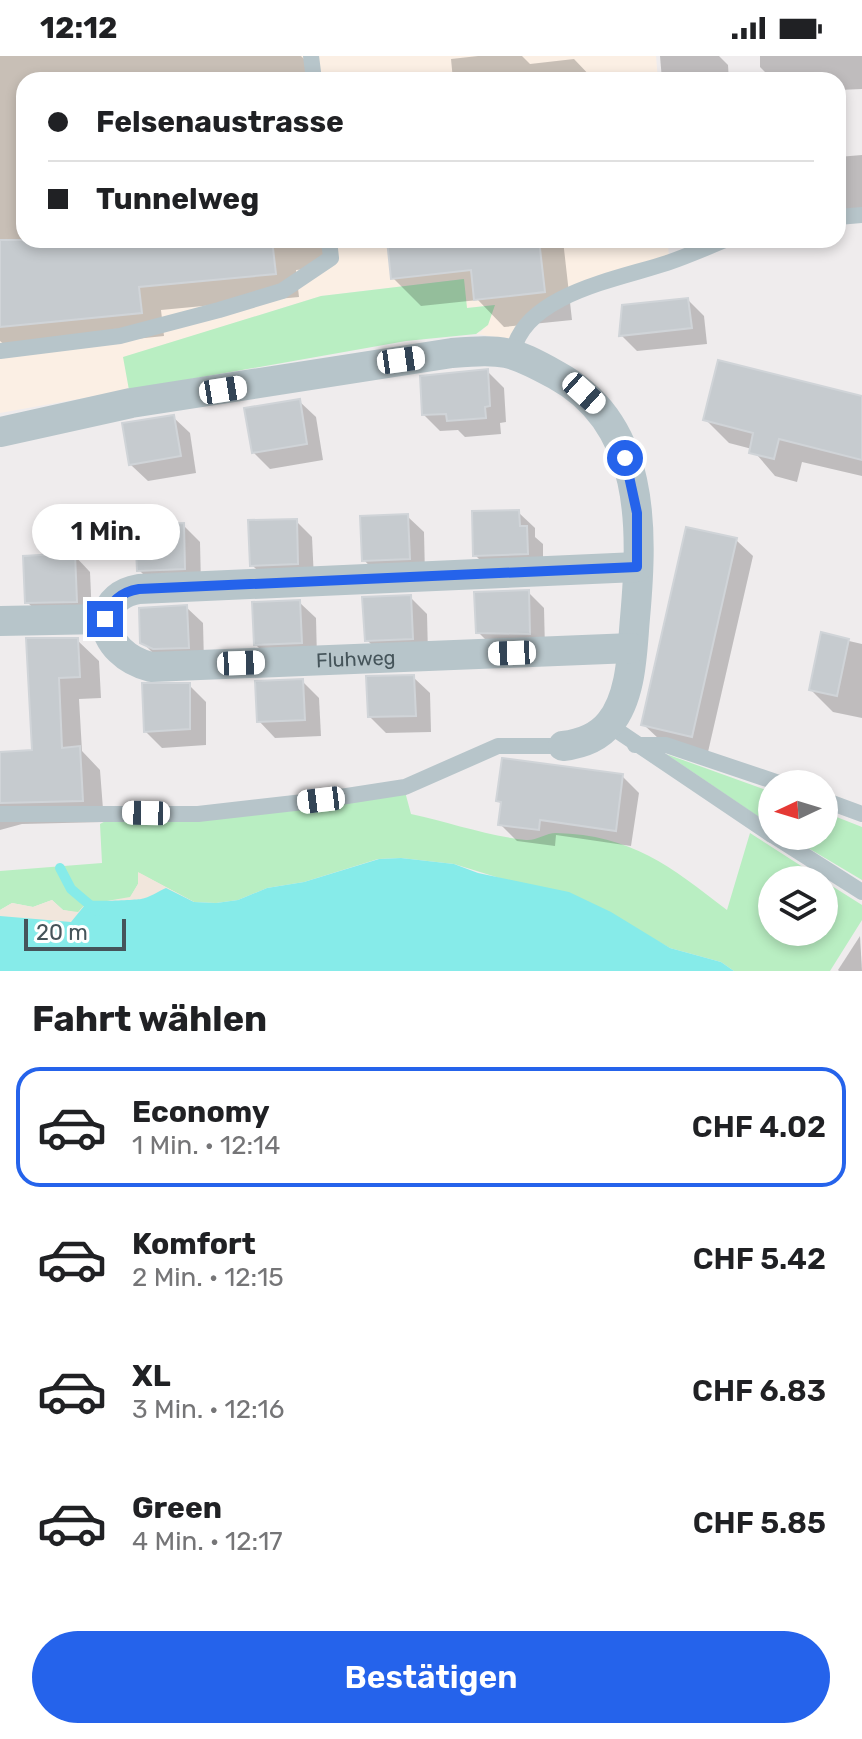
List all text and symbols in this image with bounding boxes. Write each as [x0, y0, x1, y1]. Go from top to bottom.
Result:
text: 12:12 [40, 10, 118, 46]
text: Felsenaustrasse [96, 104, 344, 140]
text: Tunnelweg [96, 181, 259, 217]
car [376, 345, 426, 375]
car [558, 368, 610, 418]
car [197, 374, 249, 406]
route start [607, 440, 643, 476]
callout: 1 Min. [31, 503, 179, 559]
text: 1 Min. [71, 516, 141, 547]
route end [87, 601, 123, 637]
car [488, 640, 536, 666]
street label: Fluhweg [316, 645, 396, 672]
car [217, 650, 265, 676]
north arrow [758, 770, 838, 850]
map controls [758, 770, 838, 946]
car [296, 785, 346, 815]
car [122, 801, 170, 825]
button: layers [758, 866, 838, 946]
scale bar [24, 915, 126, 951]
text: 20 m [36, 919, 88, 946]
text: Fahrt wählen [32, 997, 267, 1040]
icon: car [36, 1091, 108, 1163]
text: Economy [132, 1094, 270, 1130]
text: CHF 4.02 [692, 1109, 826, 1145]
text: 1 Min. · 12:14 [132, 1130, 280, 1161]
icon: car [36, 1223, 108, 1295]
text: Komfort [132, 1226, 256, 1262]
text: CHF 5.42 [693, 1241, 826, 1277]
text: 2 Min. · 12:15 [132, 1262, 284, 1293]
icon: car [36, 1355, 108, 1427]
text: XL [132, 1358, 171, 1394]
text: CHF 6.83 [692, 1373, 826, 1409]
text: 3 Min. · 12:16 [132, 1394, 284, 1425]
icon: car [36, 1487, 108, 1559]
text: Green [132, 1490, 222, 1526]
text: CHF 5.85 [693, 1505, 826, 1541]
text: 4 Min. · 12:17 [132, 1526, 283, 1557]
button: Bestätigen [32, 1631, 830, 1723]

